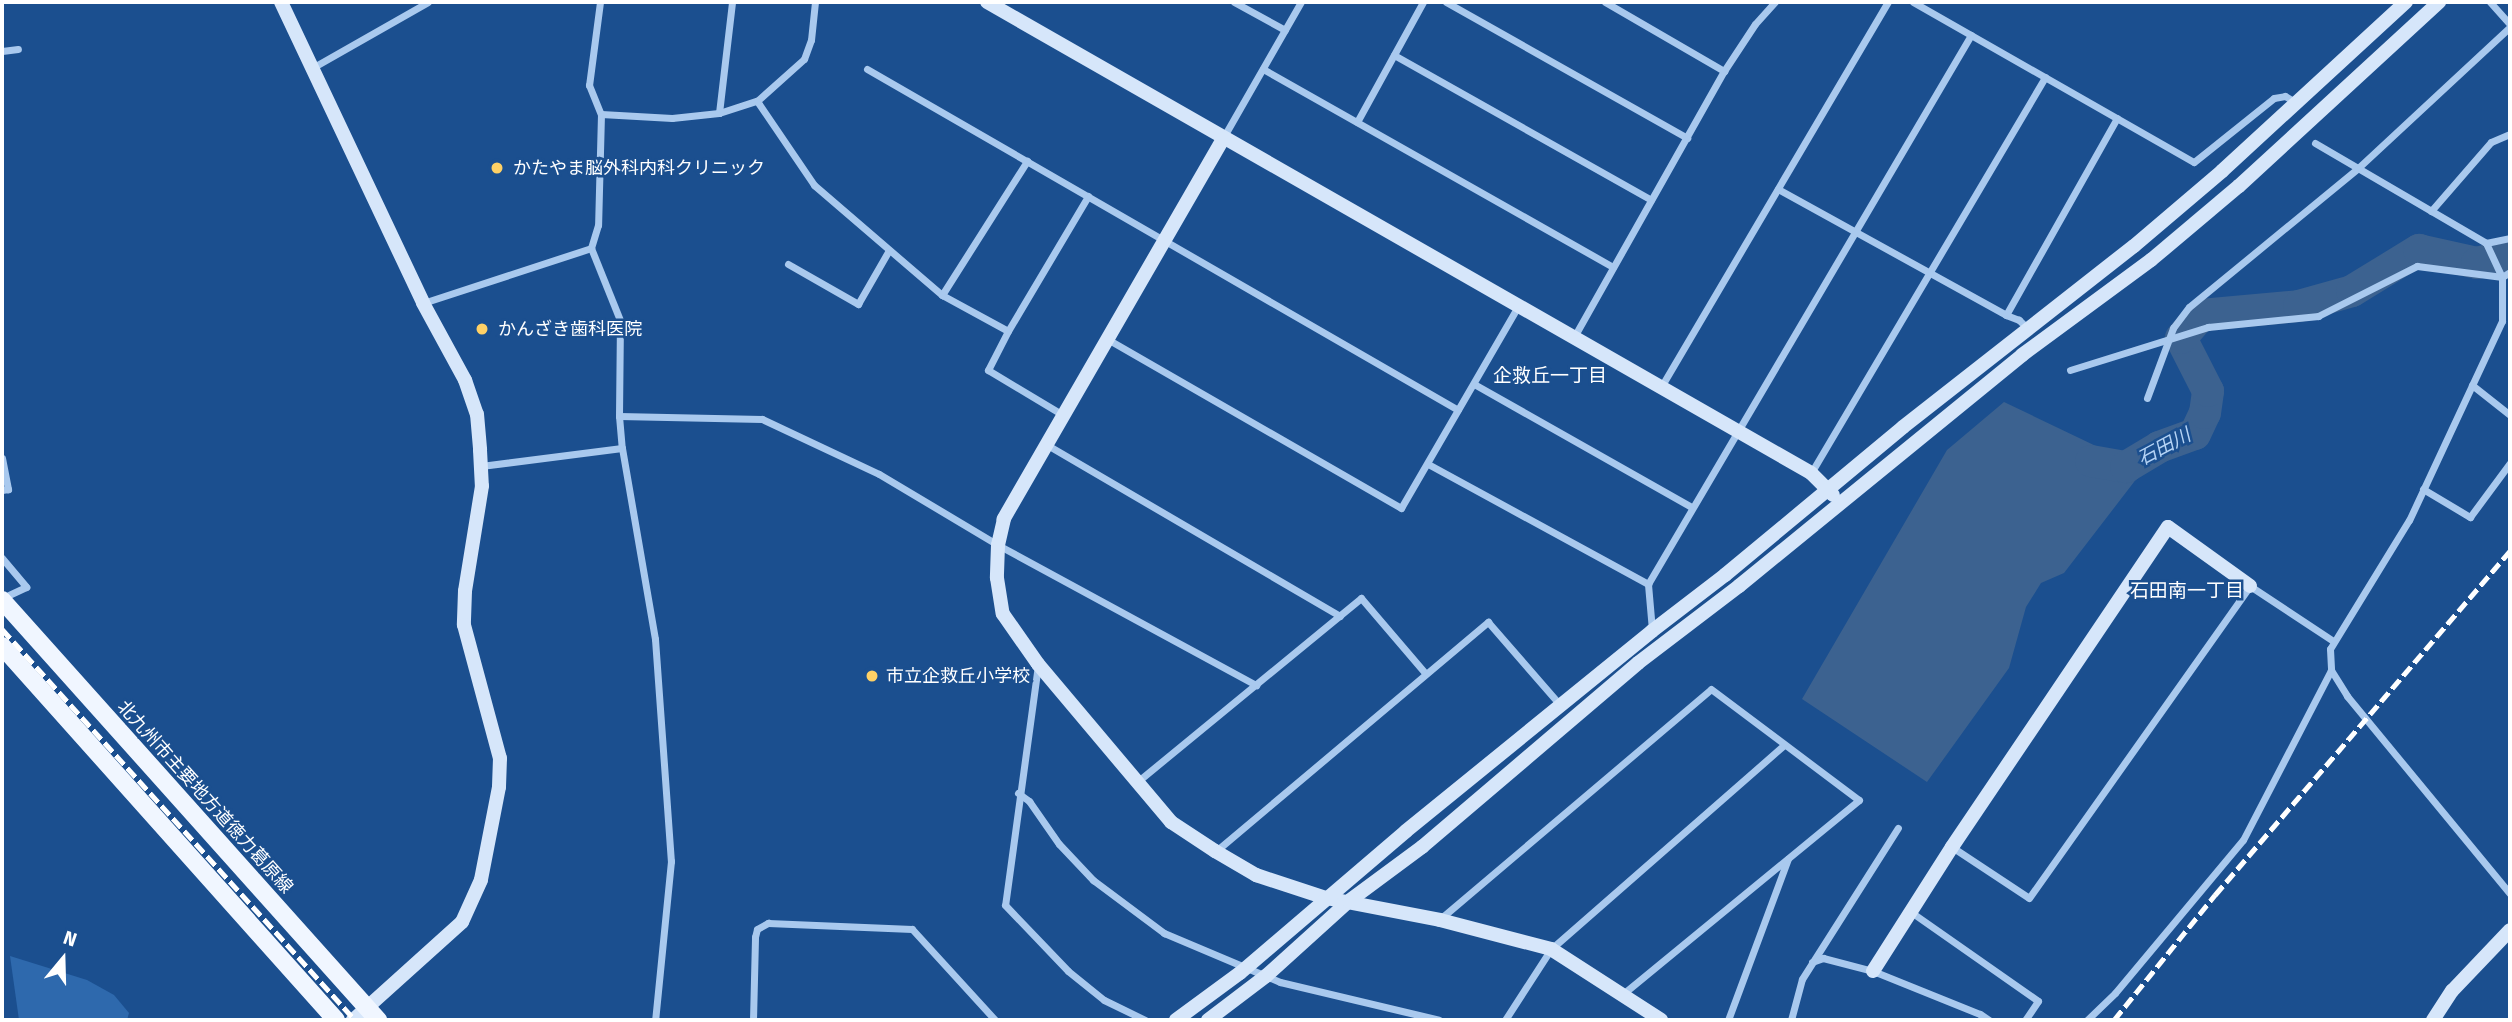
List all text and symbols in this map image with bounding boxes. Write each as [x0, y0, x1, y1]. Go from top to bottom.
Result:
place label: かたやま脳外科内科クリニック [513, 157, 765, 179]
marker: かたやま脳外科内科クリニック [487, 158, 507, 178]
place label: かんざき歯科医院 [498, 318, 642, 340]
marker: かんざき歯科医院 [472, 319, 492, 339]
district label: 企救丘一丁目 [1493, 365, 1607, 387]
water label: 石田川 [2133, 424, 2195, 470]
district label: 石田南一丁目 [2130, 580, 2244, 602]
place label: 市立企救丘小学校 [886, 665, 1030, 687]
marker: 市立企救丘小学校 [864, 668, 880, 684]
street label: 北九州市主要地方道徳力葛原線 [113, 696, 297, 898]
north arrow [28, 924, 98, 994]
text: N [60, 926, 80, 952]

